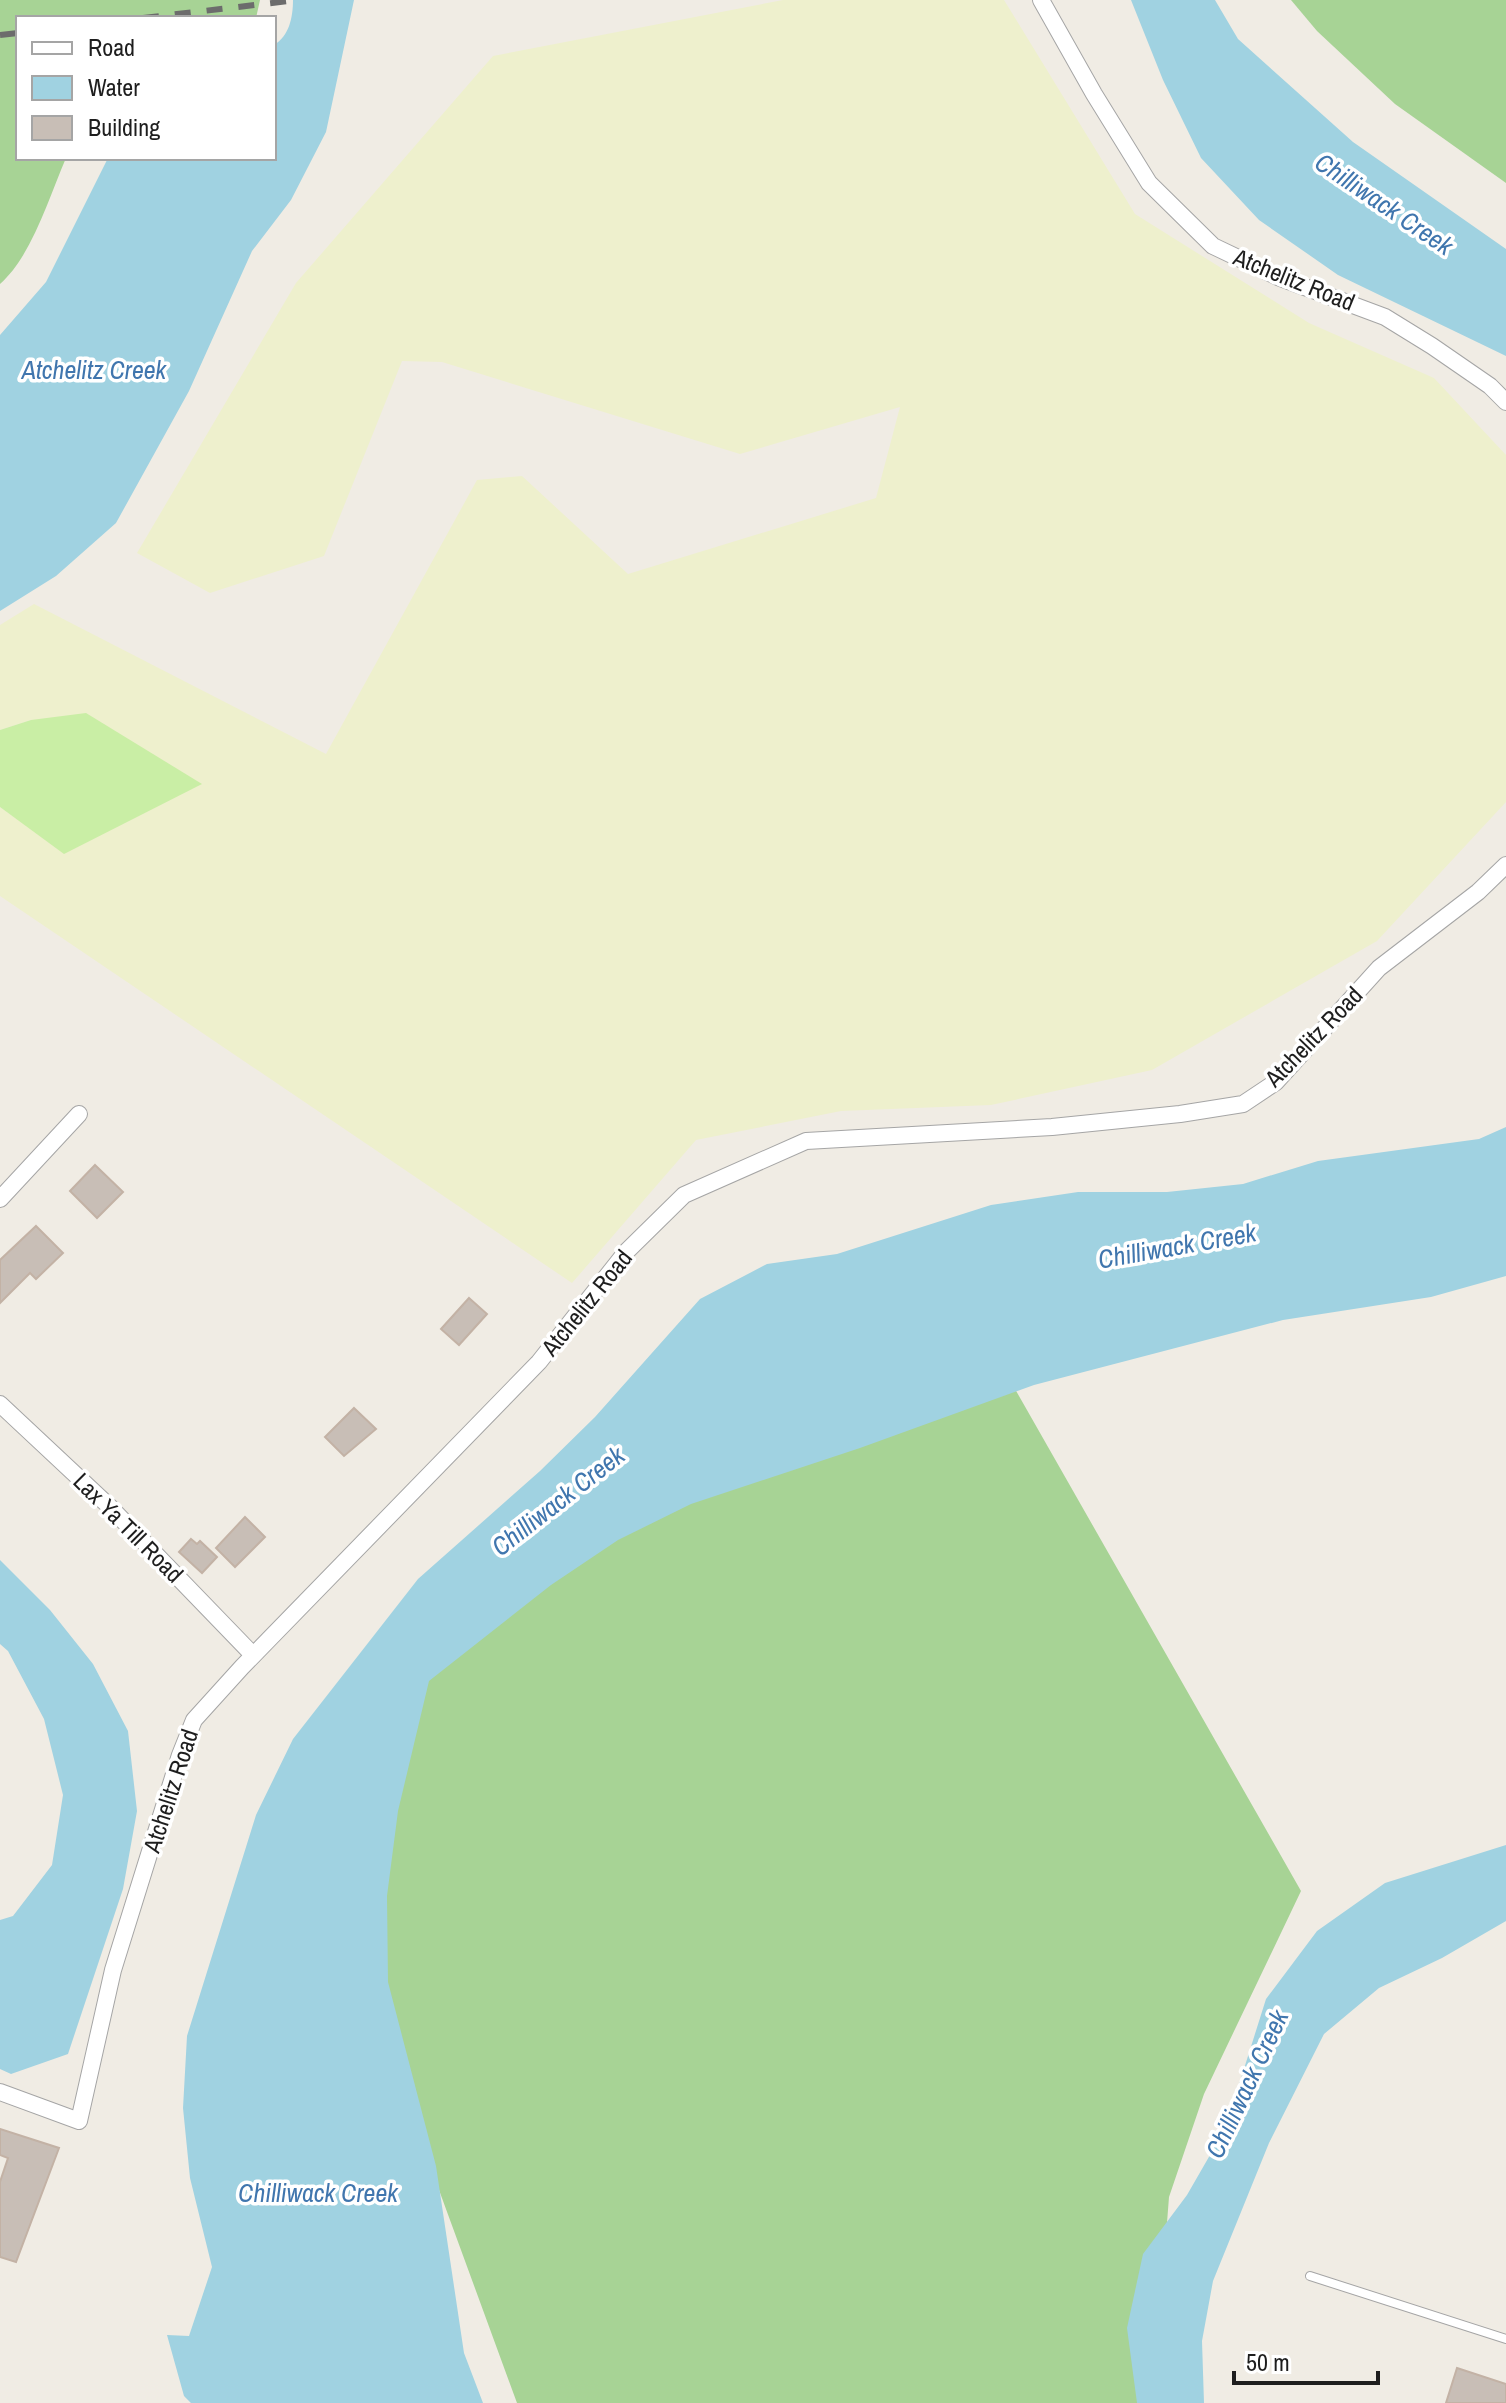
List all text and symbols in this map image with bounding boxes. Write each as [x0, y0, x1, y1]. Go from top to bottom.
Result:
legend [16, 16, 276, 160]
text: Road [88, 31, 135, 63]
text: Water [88, 71, 140, 103]
text: Building [88, 111, 160, 143]
water label: Chilliwack Creek [1308, 144, 1461, 264]
street label: Atchelitz Road [1228, 240, 1360, 318]
water label: Atchelitz Creek [21, 352, 168, 387]
street label: Atchelitz Road [1257, 979, 1369, 1094]
water label: Chilliwack Creek [1095, 1214, 1260, 1277]
street label: Atchelitz Road [533, 1243, 639, 1363]
water label: Chilliwack Creek [484, 1437, 633, 1564]
street label: Lax Ya Till Road [67, 1465, 191, 1589]
street label: Atchelitz Road [135, 1725, 205, 1857]
water label: Chilliwack Creek [1197, 2003, 1297, 2164]
water label: Chilliwack Creek [238, 2175, 399, 2210]
scale bar [1234, 2335, 1378, 2385]
text: 50 m [1246, 2346, 1290, 2378]

